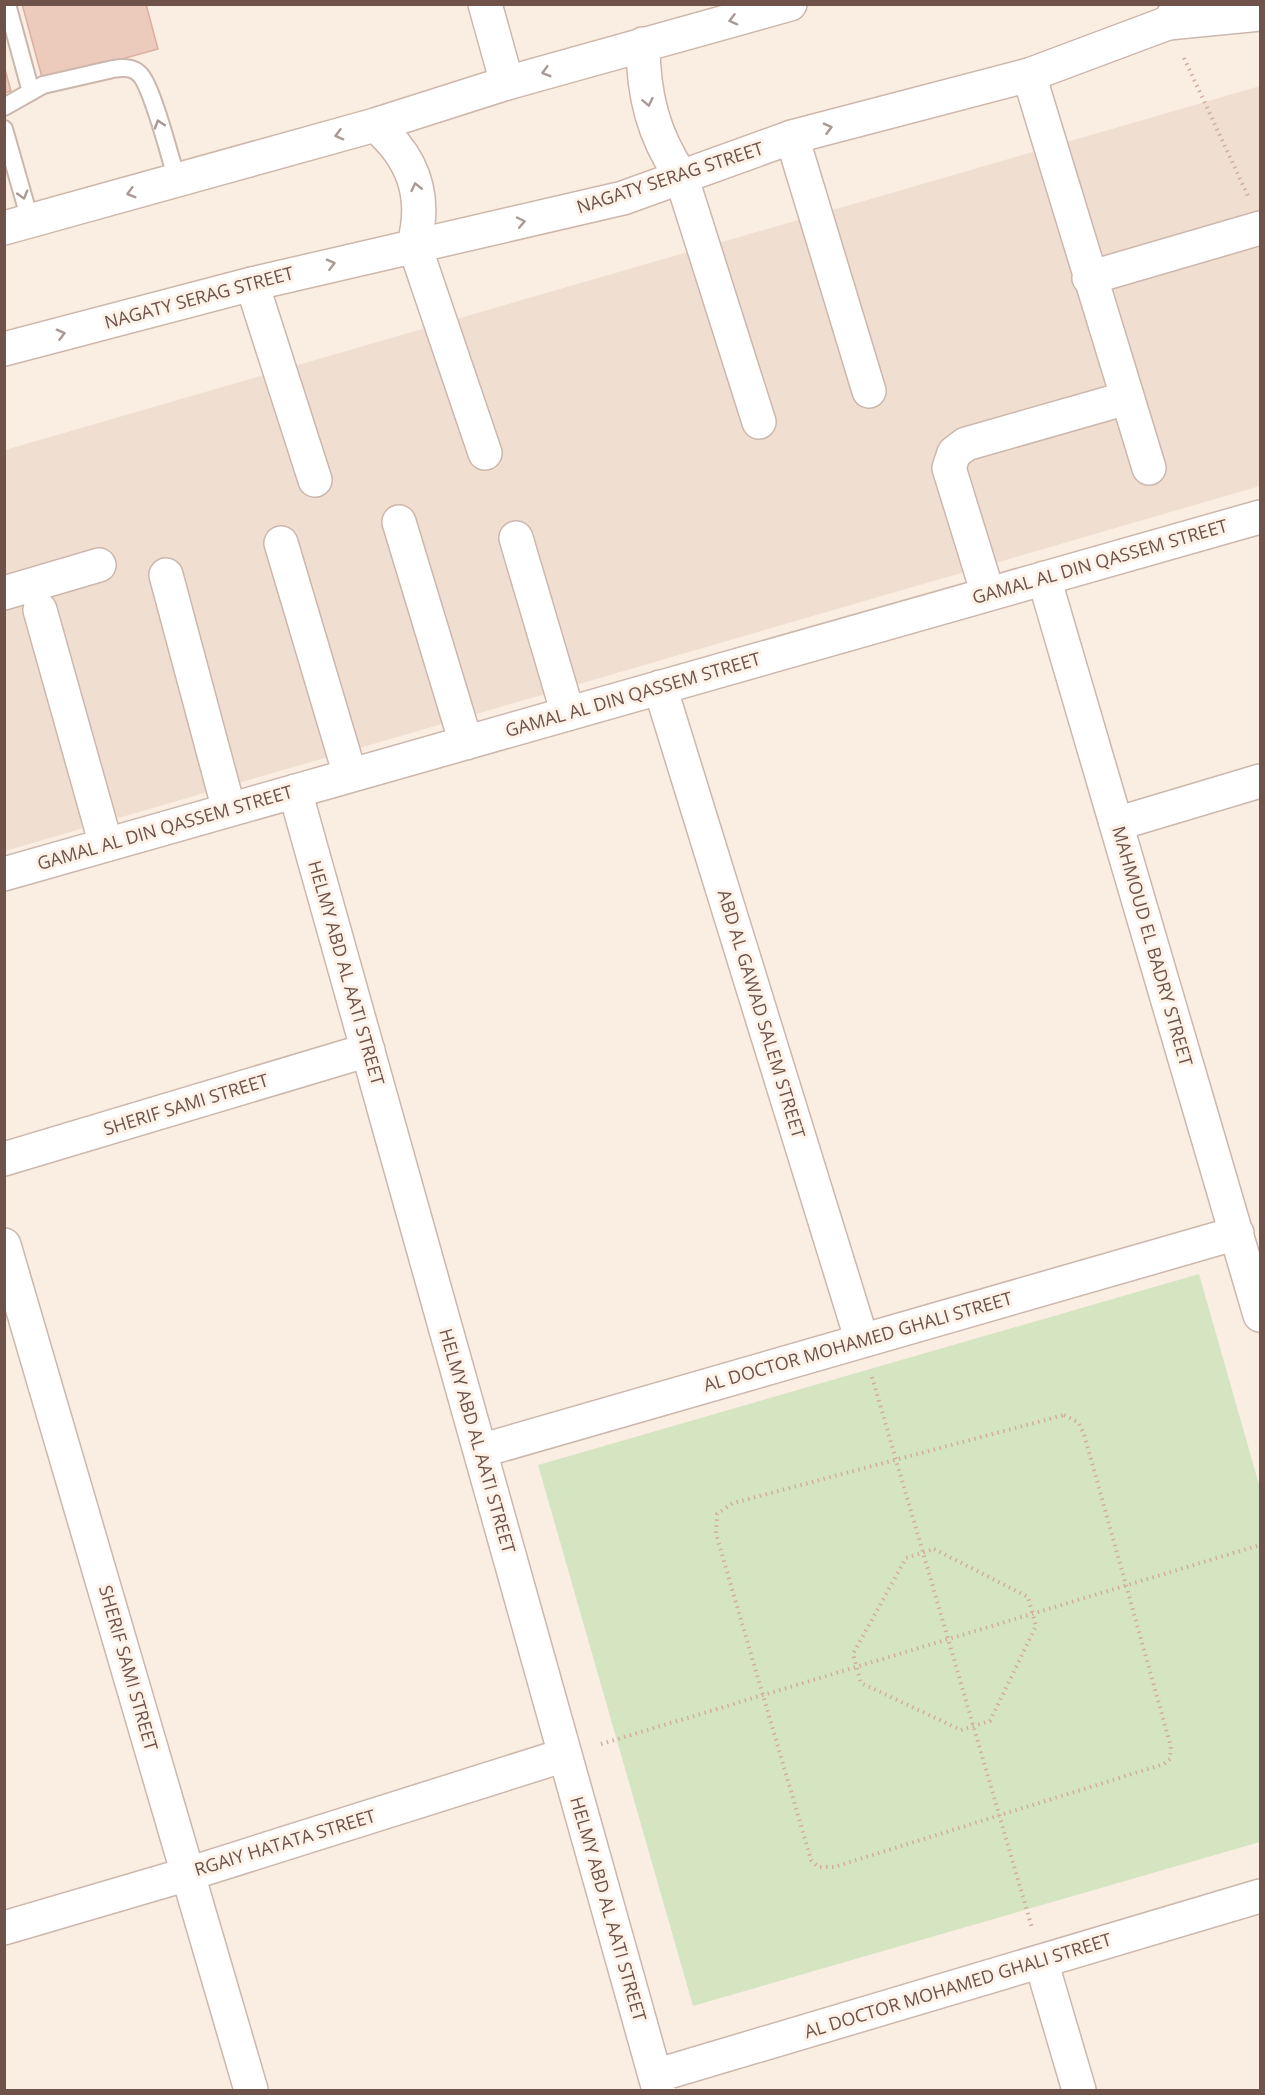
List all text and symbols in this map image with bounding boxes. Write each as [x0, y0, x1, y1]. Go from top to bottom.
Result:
one-way arrow [728, 12, 738, 25]
one-way arrow [541, 65, 551, 77]
one-way arrow [641, 97, 654, 107]
one-way arrow [154, 119, 166, 130]
one-way arrow [823, 122, 833, 135]
one-way arrow [334, 128, 345, 140]
street label: NAGATY SERAG STREET [573, 135, 766, 219]
one-way arrow [411, 182, 424, 192]
one-way arrow [126, 185, 136, 198]
one-way arrow [16, 189, 28, 200]
one-way arrow [516, 216, 526, 229]
one-way arrow [326, 259, 336, 272]
street label: NAGATY SERAG STREET [101, 260, 296, 334]
one-way arrow [55, 329, 66, 341]
street label: GAMAL AL DIN QASSEM STREET [969, 513, 1230, 609]
street label: GAMAL AL DIN QASSEM STREET [502, 646, 763, 742]
street label: GAMAL AL DIN QASSEM STREET [34, 779, 295, 875]
street label: MAHMOUD EL BADRY STREET [1107, 823, 1199, 1069]
street label: HELMY ABD AL AATI STREET [303, 857, 391, 1088]
street label: ABD AL GAWAD SALEM STREET [713, 886, 811, 1141]
street label: SHERIF SAMI STREET [100, 1068, 271, 1141]
street label: AL DOCTOR MOHAMED GHALI STREET [701, 1285, 1015, 1397]
street label: HELMY ABD AL AATI STREET [434, 1325, 522, 1556]
street label: SHERIF SAMI STREET [94, 1582, 164, 1753]
street label: HELMY ABD AL AATI STREET [565, 1793, 653, 2024]
street label: RGAIY HATATA STREET [191, 1803, 378, 1881]
street label: AL DOCTOR MOHAMED GHALI STREET [801, 1927, 1114, 2043]

